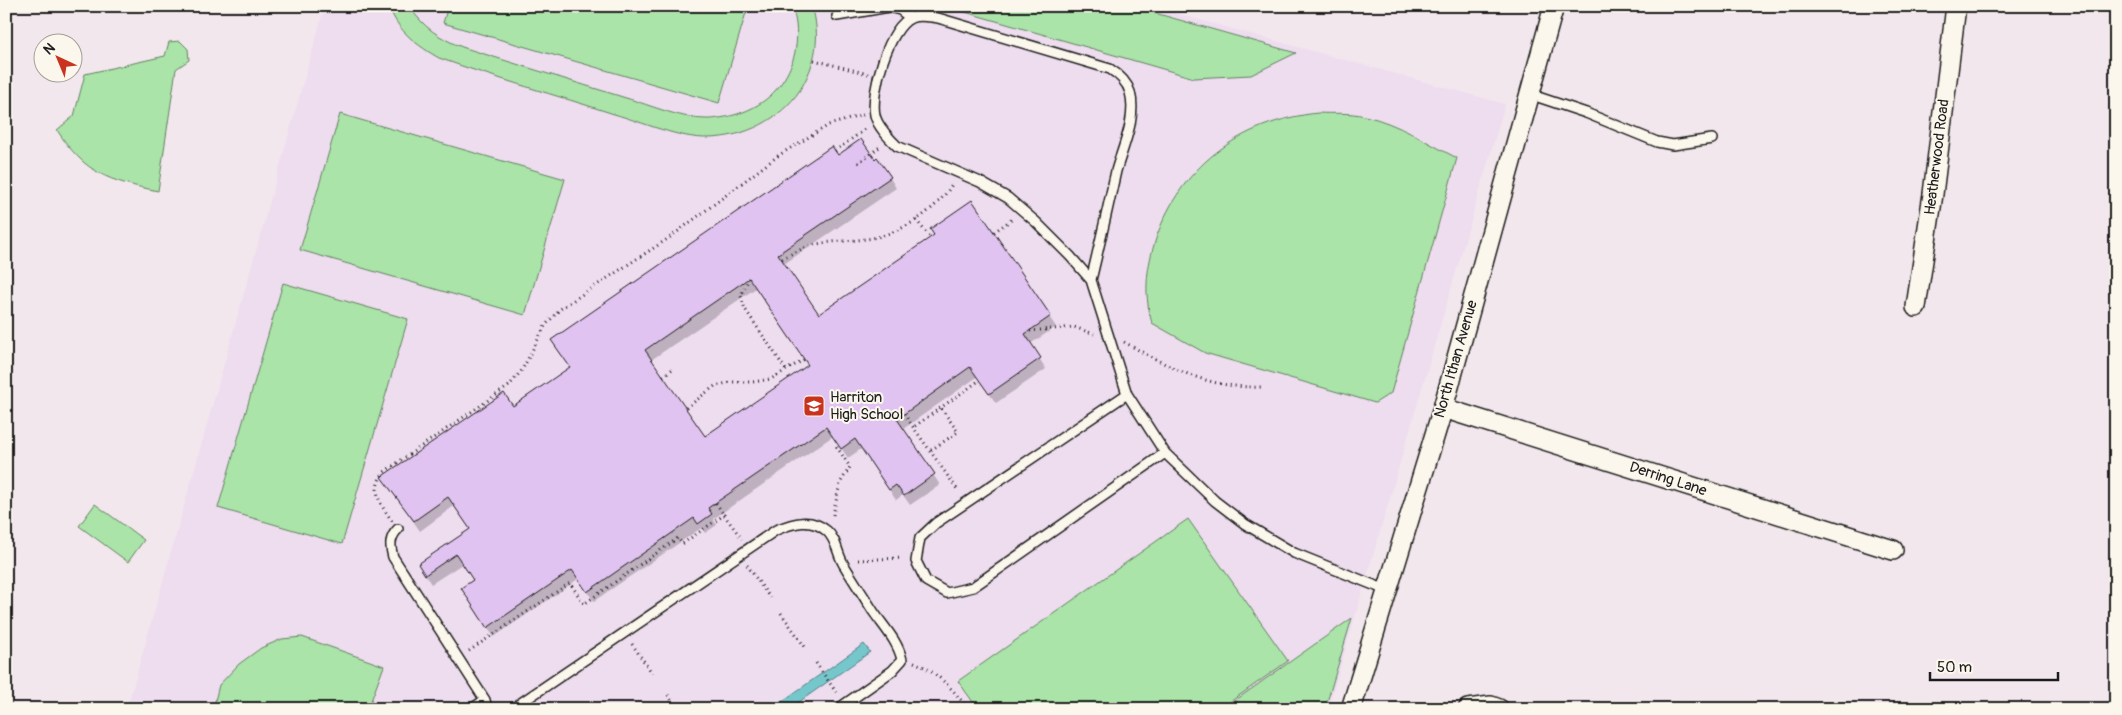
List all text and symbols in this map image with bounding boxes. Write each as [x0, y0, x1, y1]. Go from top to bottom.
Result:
north arrow [32, 32, 82, 82]
text: N [40, 40, 59, 58]
street label: Heatherwood Road [1920, 98, 1954, 216]
street label: North Ithan Avenue [1430, 297, 1482, 420]
place label: Harriton High School [830, 388, 903, 424]
school or university icon: Harriton High School [802, 394, 826, 418]
street label: Derring Lane [1627, 458, 1710, 501]
scale bar [1930, 650, 2057, 682]
text: 50 m [1937, 658, 1972, 677]

